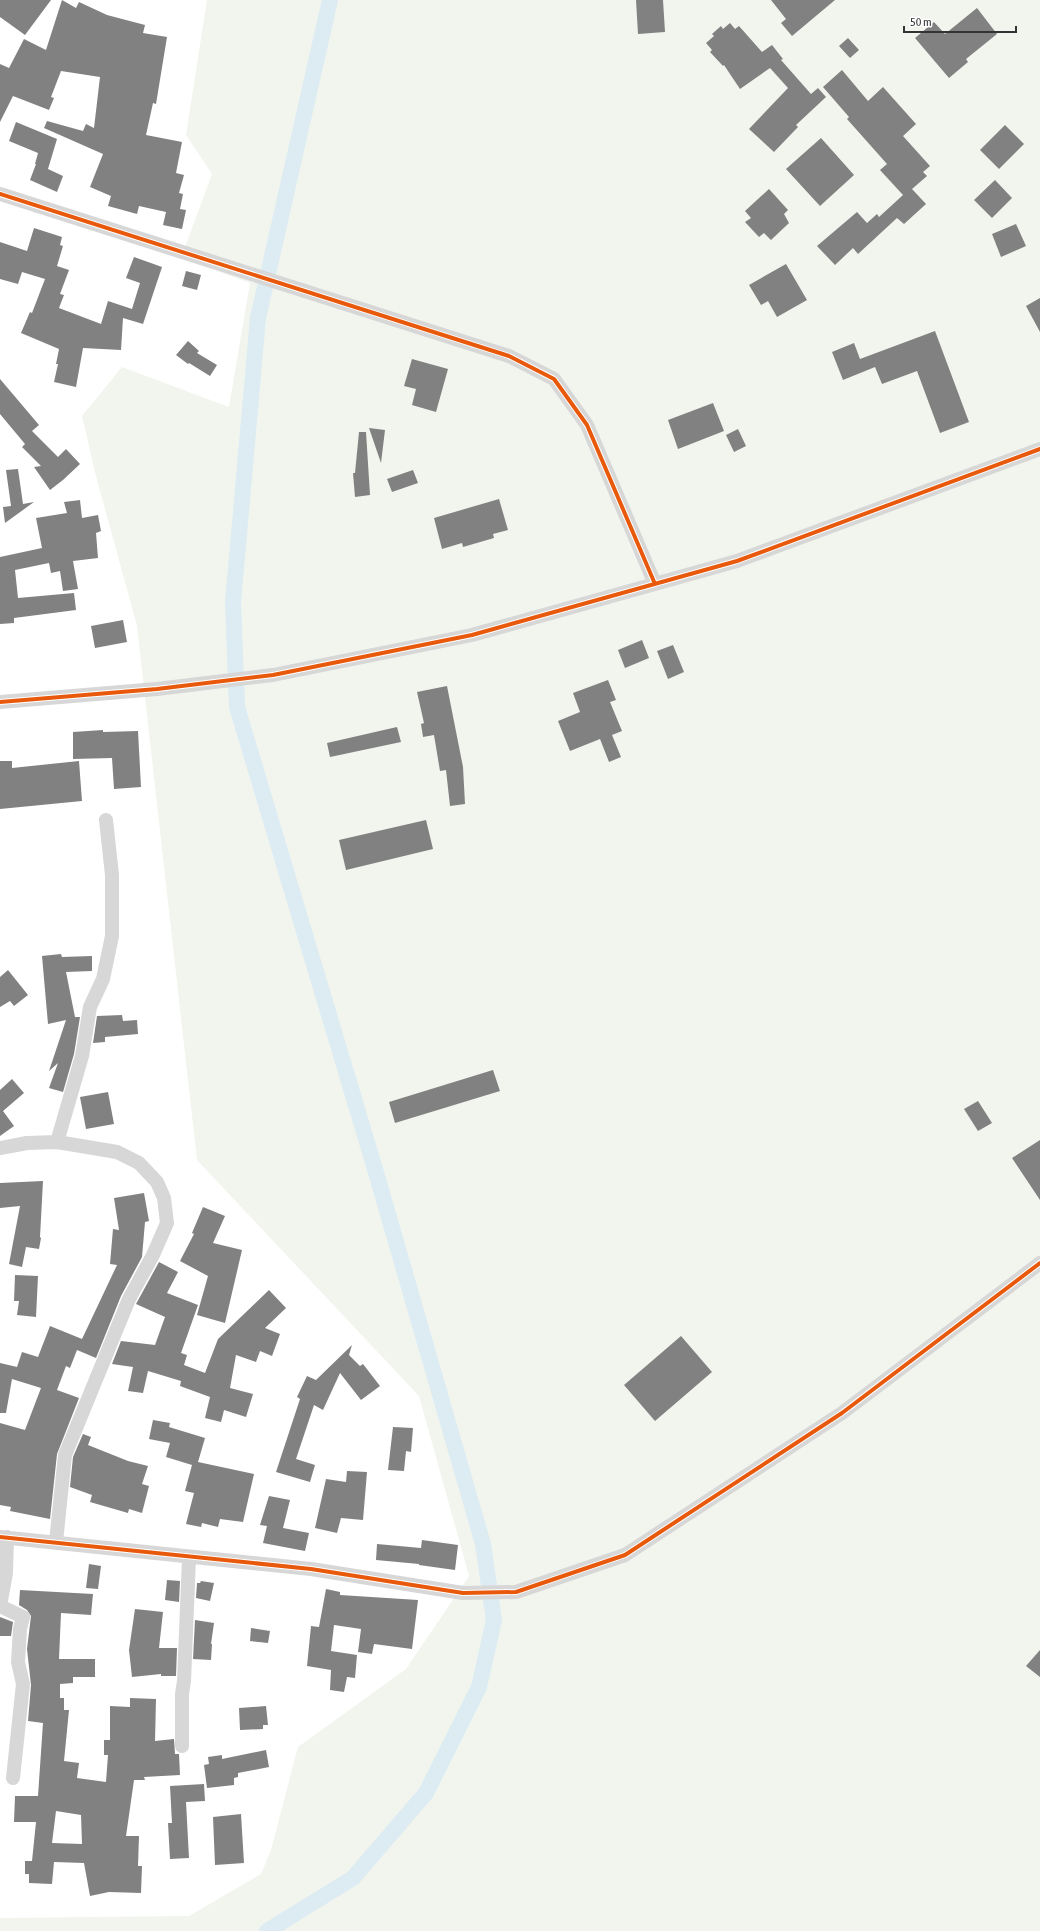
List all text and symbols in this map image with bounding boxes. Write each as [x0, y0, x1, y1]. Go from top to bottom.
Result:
scale bar [904, 8, 1016, 34]
text: 50 m [910, 15, 932, 29]

